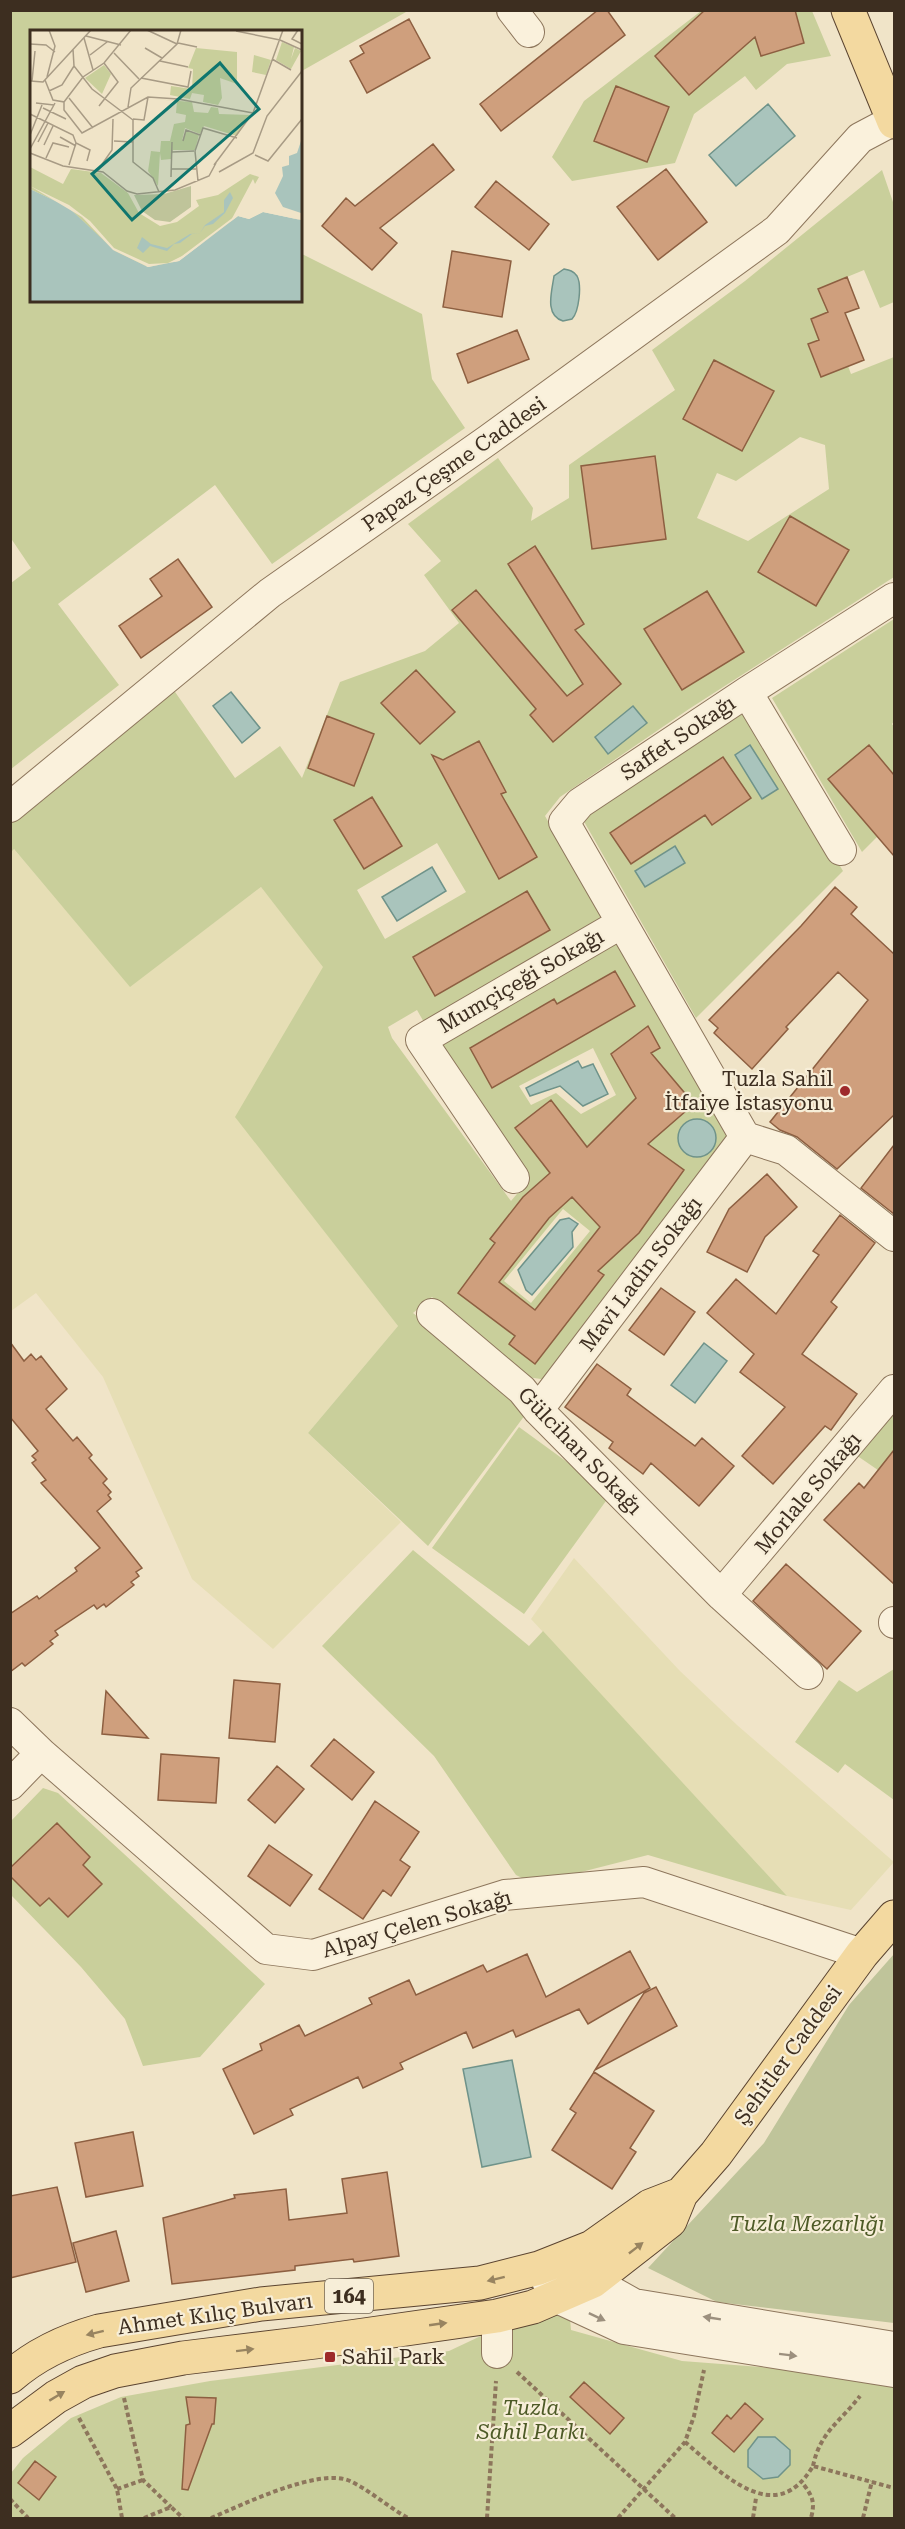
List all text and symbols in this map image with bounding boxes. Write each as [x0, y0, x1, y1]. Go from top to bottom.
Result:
inset map [30, 30, 302, 302]
street label: Papaz Çeşme Caddesi [358, 391, 551, 536]
street label: Saffet Sokağı [616, 691, 740, 785]
street label: Mumçiçeği Sokağı [434, 924, 608, 1038]
place label: Tuzla Sahil İtfaiye İstasyonu [664, 1067, 834, 1115]
marker: Tuzla Sahil İtfaiye İstasyonu [838, 1084, 852, 1098]
street label: Mavi Ladin Sokağı [575, 1192, 707, 1356]
street label: Gülcihan Sokağı [513, 1382, 647, 1520]
street label: Morlale Sokağı [750, 1427, 866, 1559]
street label: Alpay Çelen Sokağı [320, 1885, 515, 1963]
street label: Şehitler Caddesi [729, 1981, 847, 2129]
park label: Tuzla Mezarlığı [729, 2212, 885, 2236]
one-way arrow [628, 2241, 644, 2254]
one-way arrow [487, 2275, 505, 2284]
road number: 164 [325, 2279, 373, 2313]
street label: Ahmet Kılıç Bulvarı [116, 2288, 314, 2340]
one-way arrow [589, 2312, 606, 2321]
one-way arrow [703, 2313, 722, 2322]
one-way arrow [429, 2320, 448, 2329]
one-way arrow [86, 2328, 104, 2338]
place label: Sahil Park [342, 2345, 445, 2369]
one-way arrow [236, 2346, 255, 2355]
marker: Sahil Park [323, 2350, 337, 2364]
one-way arrow [778, 2351, 797, 2360]
one-way arrow [49, 2391, 65, 2402]
park label: Tuzla Sahil Parkı [476, 2396, 585, 2444]

